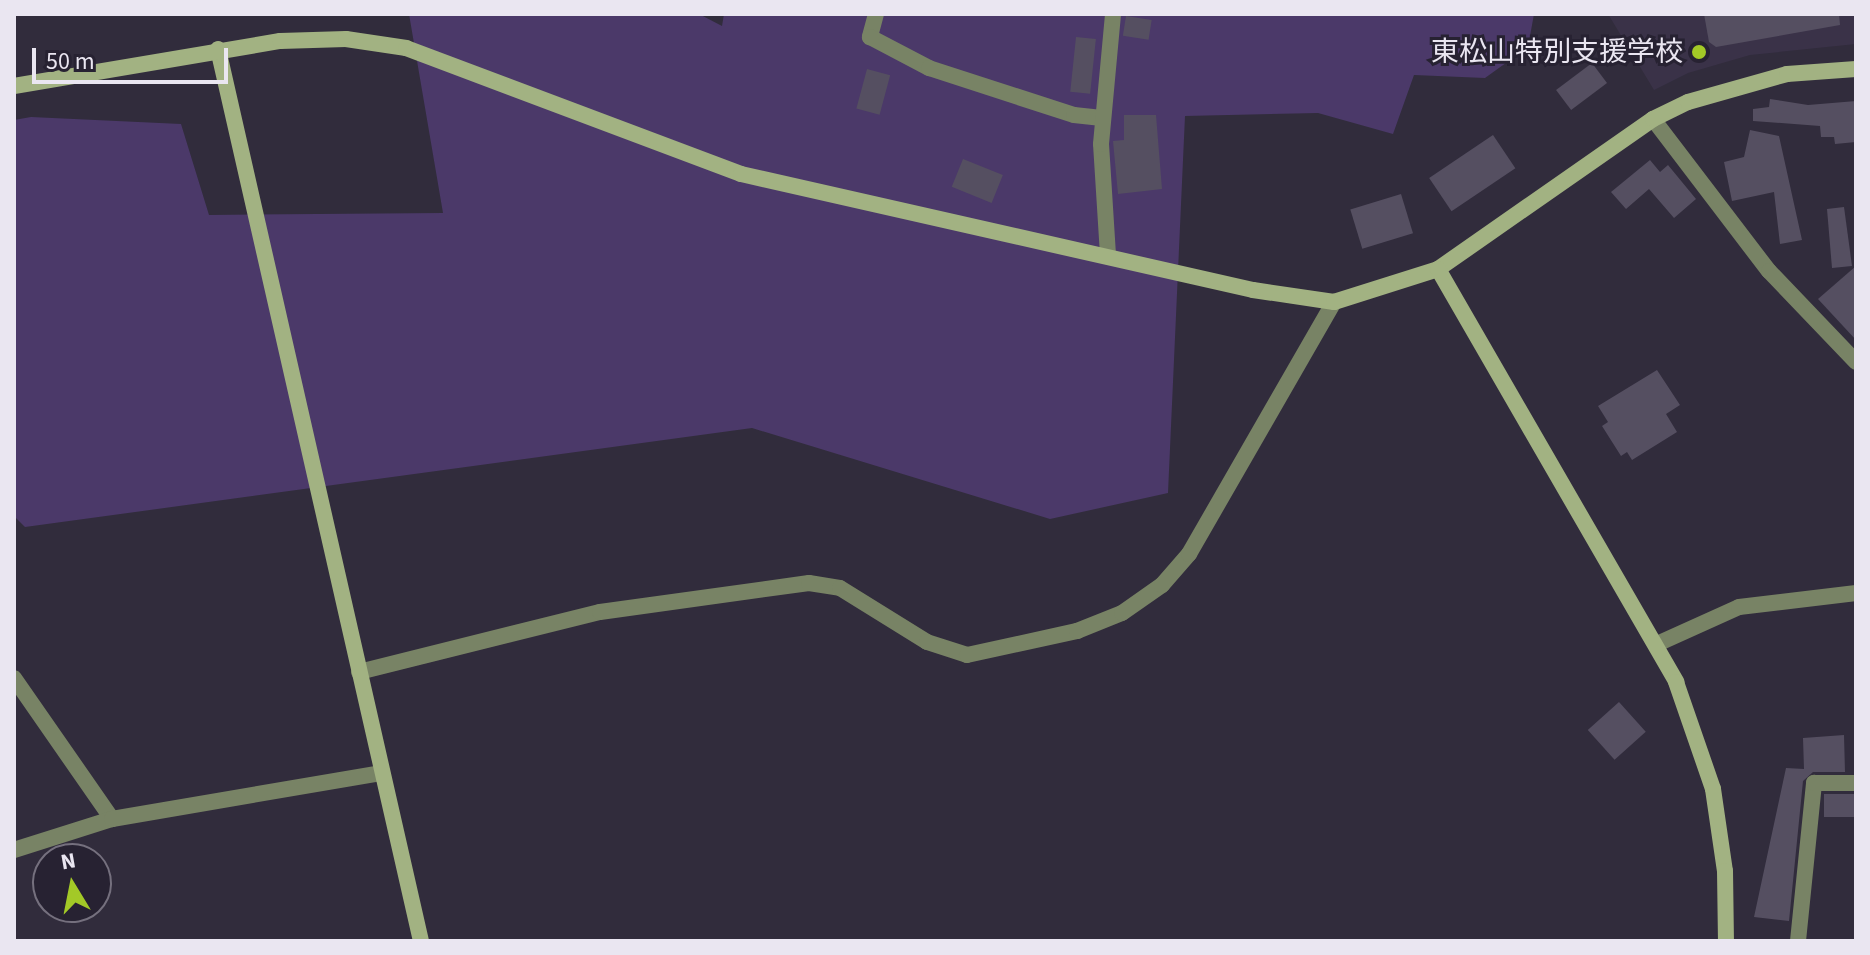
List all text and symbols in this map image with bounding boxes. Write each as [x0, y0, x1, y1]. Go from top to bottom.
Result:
scale bar [36, 32, 232, 82]
place label: 東松山特別支援学校 [1431, 35, 1683, 69]
marker: 東松山特別支援学校 [1690, 43, 1708, 61]
text: 50 m [46, 44, 95, 79]
north arrow [32, 843, 112, 923]
text: N [58, 844, 78, 878]

